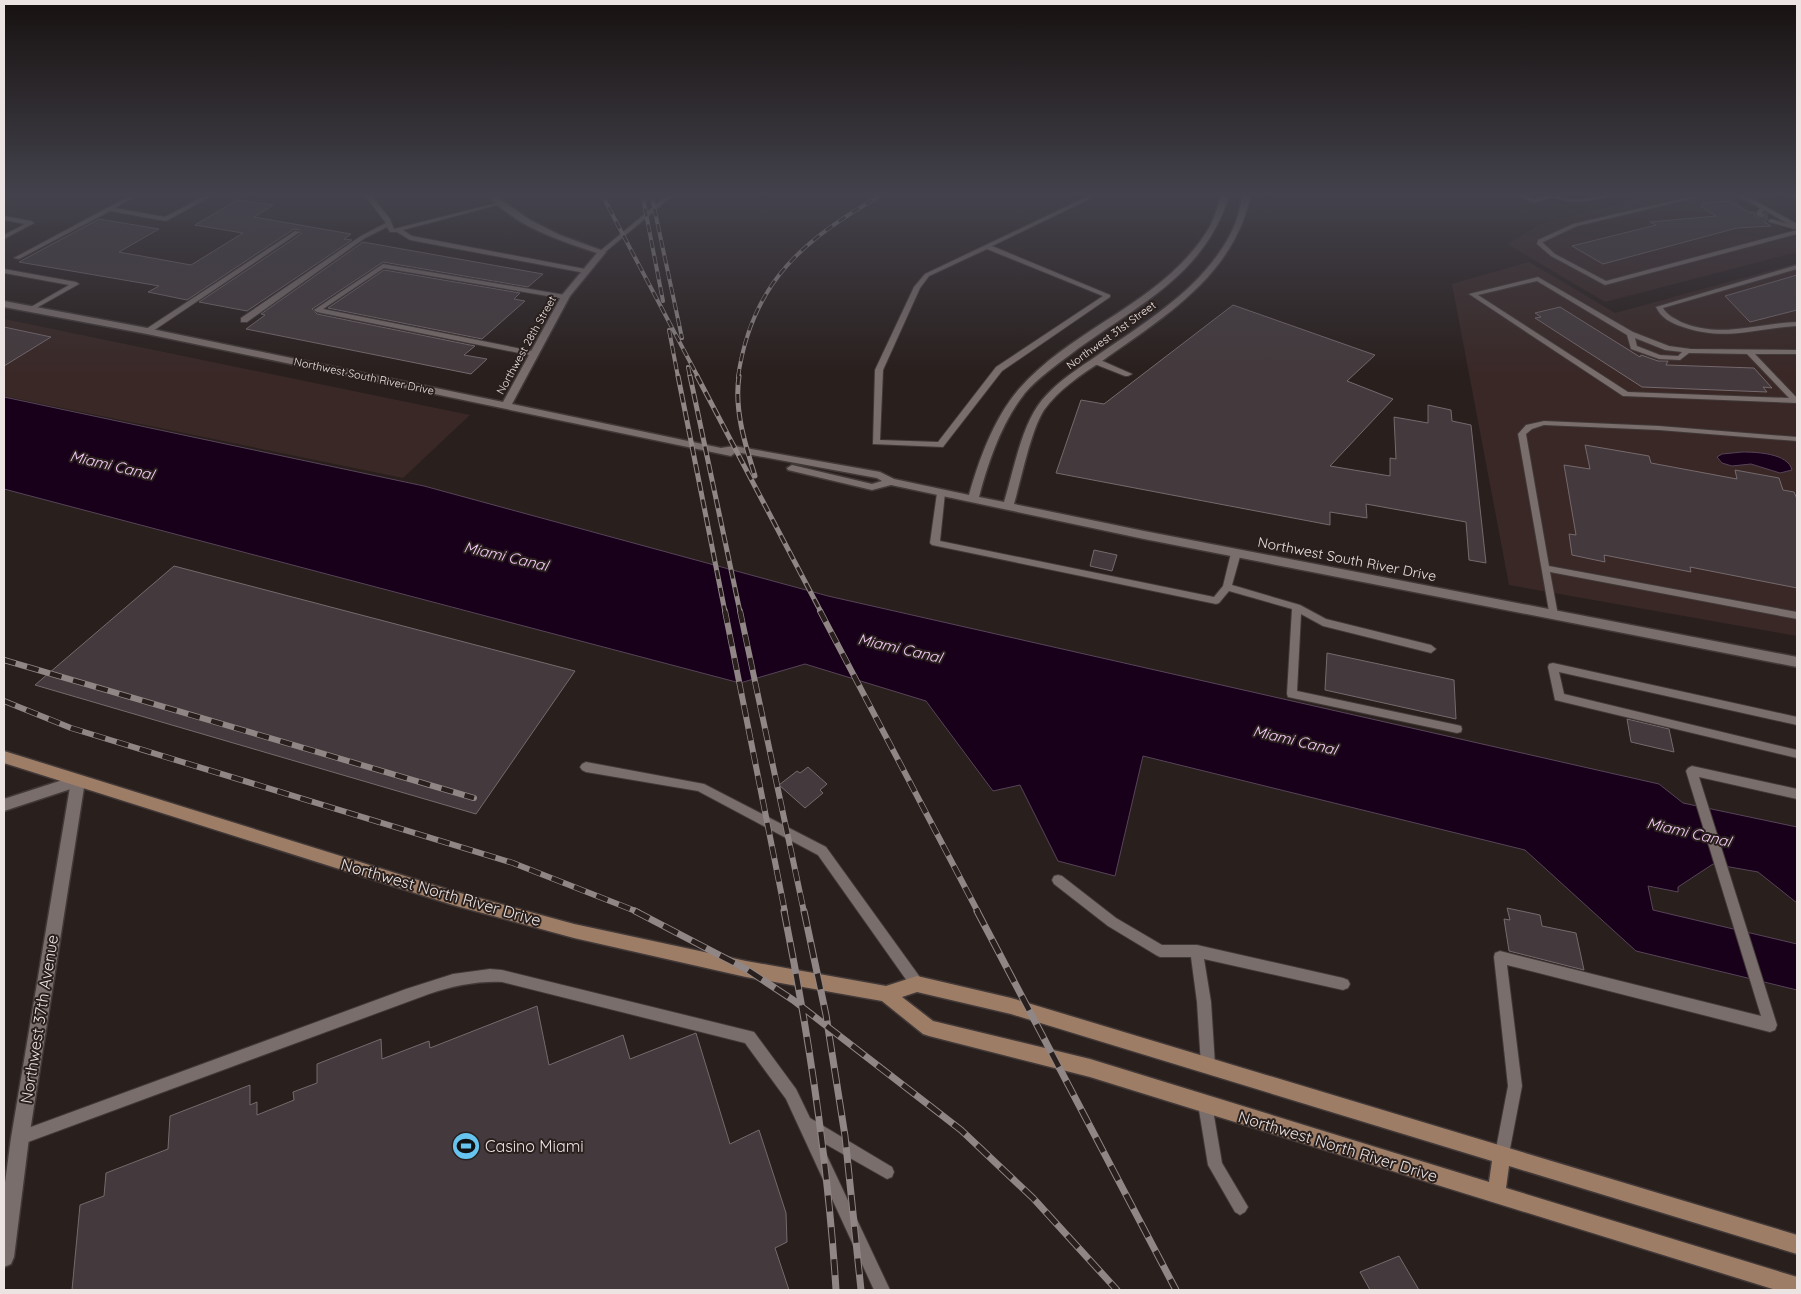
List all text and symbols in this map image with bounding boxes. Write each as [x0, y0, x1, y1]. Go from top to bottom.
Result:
street label: Northwest 28th Street [493, 293, 559, 397]
street label: Northwest 31st Street [1064, 298, 1159, 372]
street label: Northwest South River Drive [293, 354, 435, 398]
water label: Miami Canal [68, 446, 157, 484]
street label: Northwest South River Drive [1256, 533, 1438, 585]
water label: Miami Canal [462, 537, 551, 575]
water label: Miami Canal [856, 629, 945, 667]
water label: Miami Canal [1251, 721, 1340, 759]
water label: Miami Canal [1645, 813, 1734, 851]
street label: Northwest North River Drive [339, 854, 543, 930]
street label: Northwest 37th Avenue [16, 933, 62, 1105]
street label: Northwest North River Drive [1236, 1106, 1440, 1186]
sports icon: Casino Miami [451, 1131, 481, 1161]
place label: Casino Miami [485, 1136, 584, 1156]

